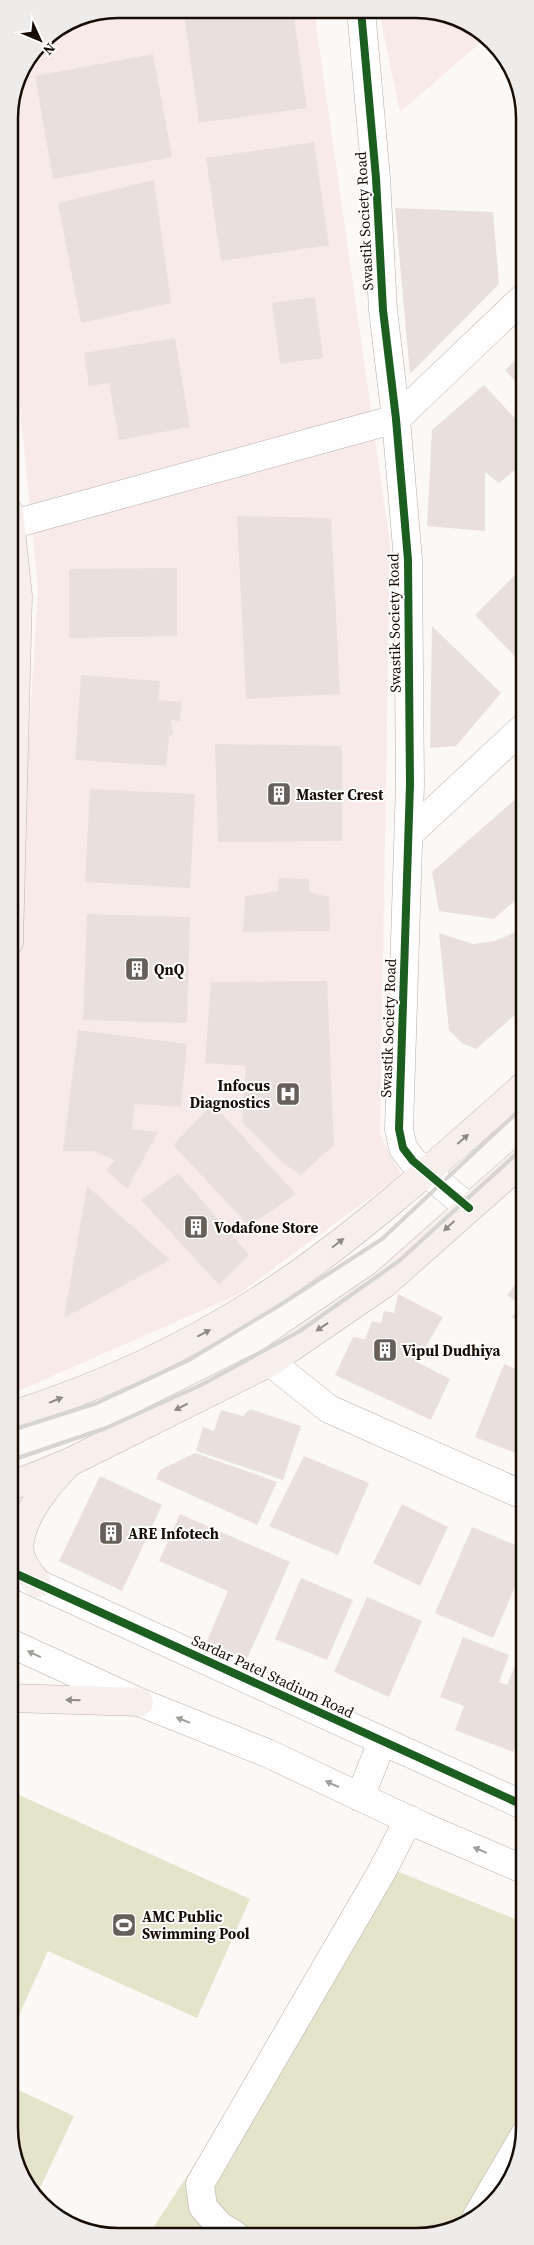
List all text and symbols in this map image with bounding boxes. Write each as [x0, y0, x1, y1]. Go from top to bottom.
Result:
north arrow [15, 15, 65, 65]
text: N [39, 38, 60, 60]
street label: Swastik Society Road [350, 150, 378, 291]
street label: Swastik Society Road [382, 553, 406, 693]
building icon: Master Crest [266, 781, 292, 807]
place label: Master Crest [296, 784, 384, 805]
building icon: QnQ [124, 956, 150, 982]
street label: Swastik Society Road [375, 958, 401, 1098]
place label: QnQ [154, 959, 185, 980]
place label: Infocus Diagnostics [190, 1075, 270, 1113]
hospital icon: Infocus Diagnostics [275, 1081, 301, 1107]
one-way arrow [457, 1133, 469, 1145]
building icon: Vodafone Store [183, 1214, 209, 1240]
place label: Vodafone Store [214, 1217, 318, 1238]
one-way arrow [444, 1220, 456, 1232]
one-way arrow [331, 1238, 345, 1248]
one-way arrow [315, 1322, 328, 1331]
one-way arrow [196, 1329, 211, 1337]
building icon: Vipul Dudhiya [372, 1337, 398, 1363]
place label: Vipul Dudhiya [402, 1340, 501, 1361]
one-way arrow [48, 1395, 63, 1403]
one-way arrow [174, 1403, 188, 1411]
building icon: ARE Infotech [98, 1520, 124, 1546]
place label: ARE Infotech [128, 1523, 219, 1544]
street label: Sardar Patel Stadium Road [188, 1629, 358, 1723]
one-way arrow [27, 1650, 41, 1658]
one-way arrow [65, 1696, 81, 1704]
one-way arrow [176, 1715, 190, 1723]
one-way arrow [325, 1779, 339, 1787]
one-way arrow [473, 1846, 487, 1854]
place label: AMC Public Swimming Pool [142, 1906, 250, 1944]
sports icon: AMC Public Swimming Pool [111, 1912, 137, 1938]

